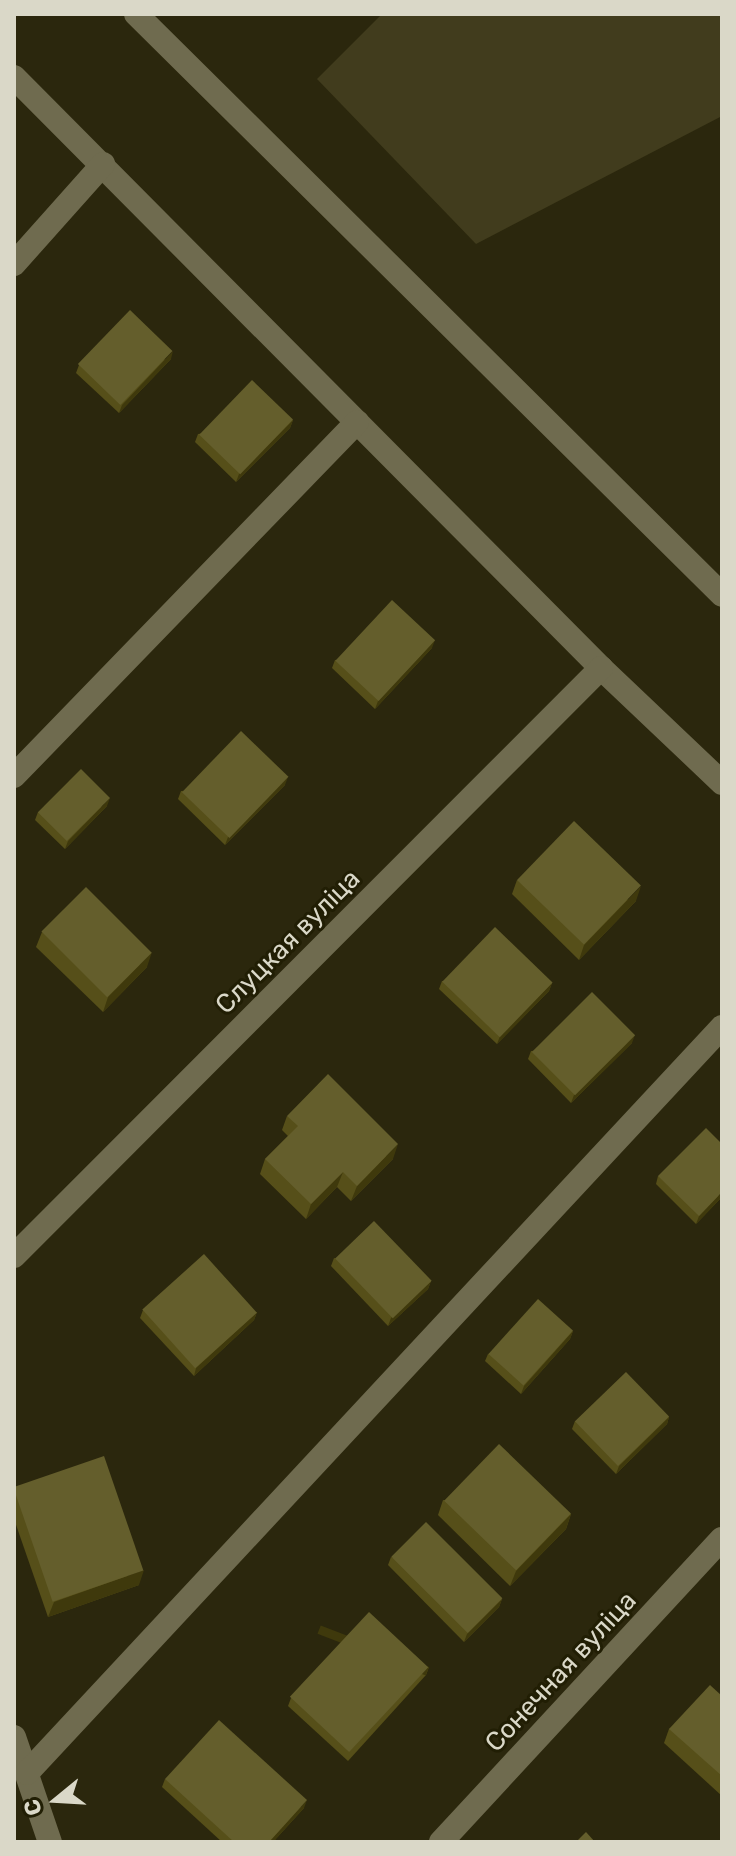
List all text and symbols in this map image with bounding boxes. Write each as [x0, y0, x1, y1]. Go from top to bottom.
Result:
street label: Слуцкая вуліца [209, 863, 367, 1021]
street label: Сонечная вуліца [479, 1585, 643, 1759]
north arrow [16, 1760, 96, 1840]
text: С [17, 1796, 48, 1819]

